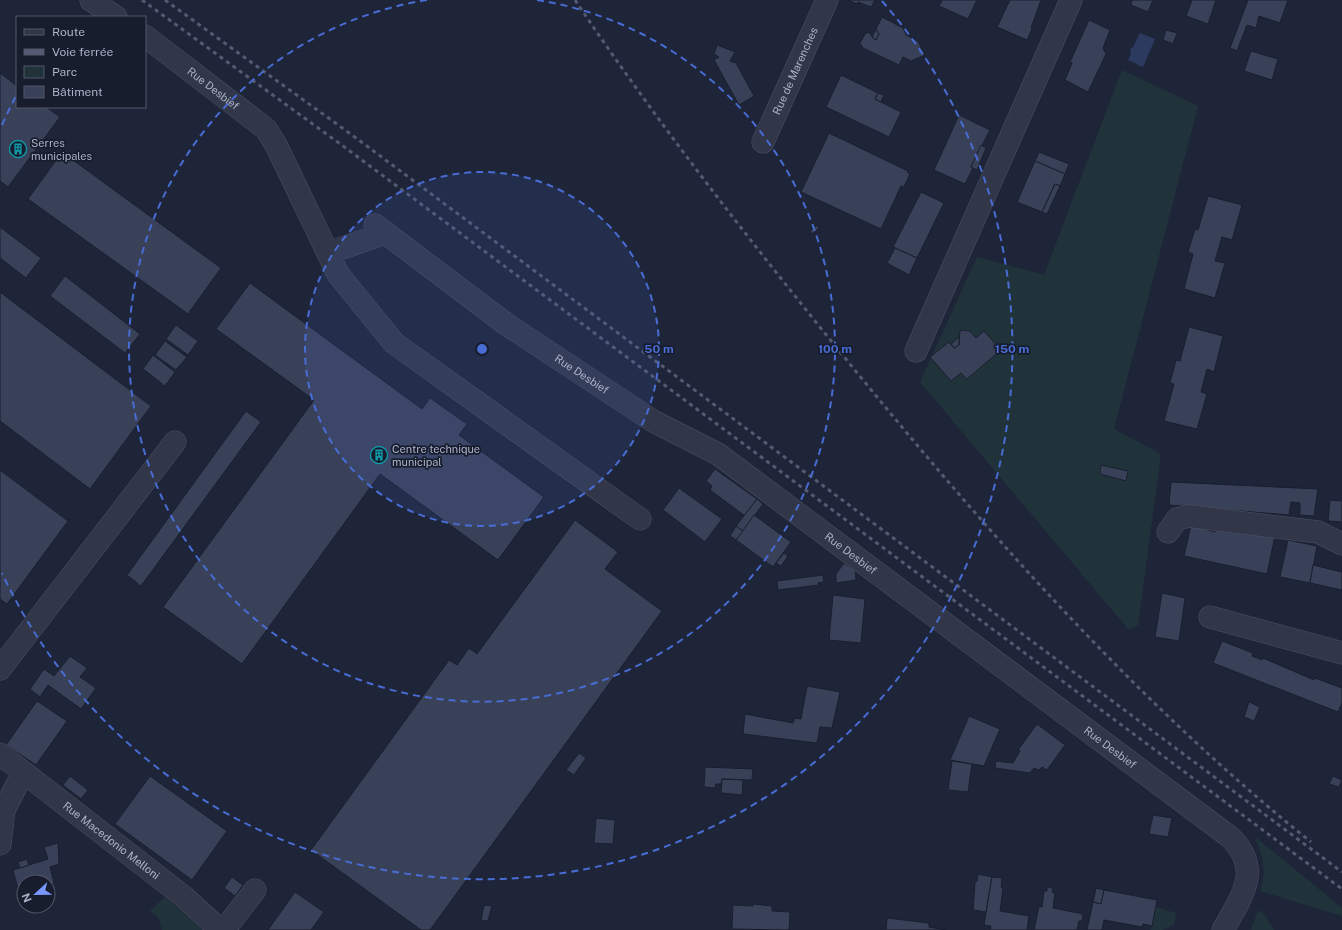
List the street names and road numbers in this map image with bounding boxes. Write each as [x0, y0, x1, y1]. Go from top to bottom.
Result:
street label: Rue de Marenches [770, 25, 820, 116]
street label: Rue Desbief [185, 65, 242, 112]
street label: Rue Desbief [553, 352, 611, 396]
street label: Rue Desbief [822, 530, 880, 577]
street label: Rue Desbief [1082, 724, 1139, 771]
street label: Rue Macedonio Melloni [61, 799, 162, 882]

